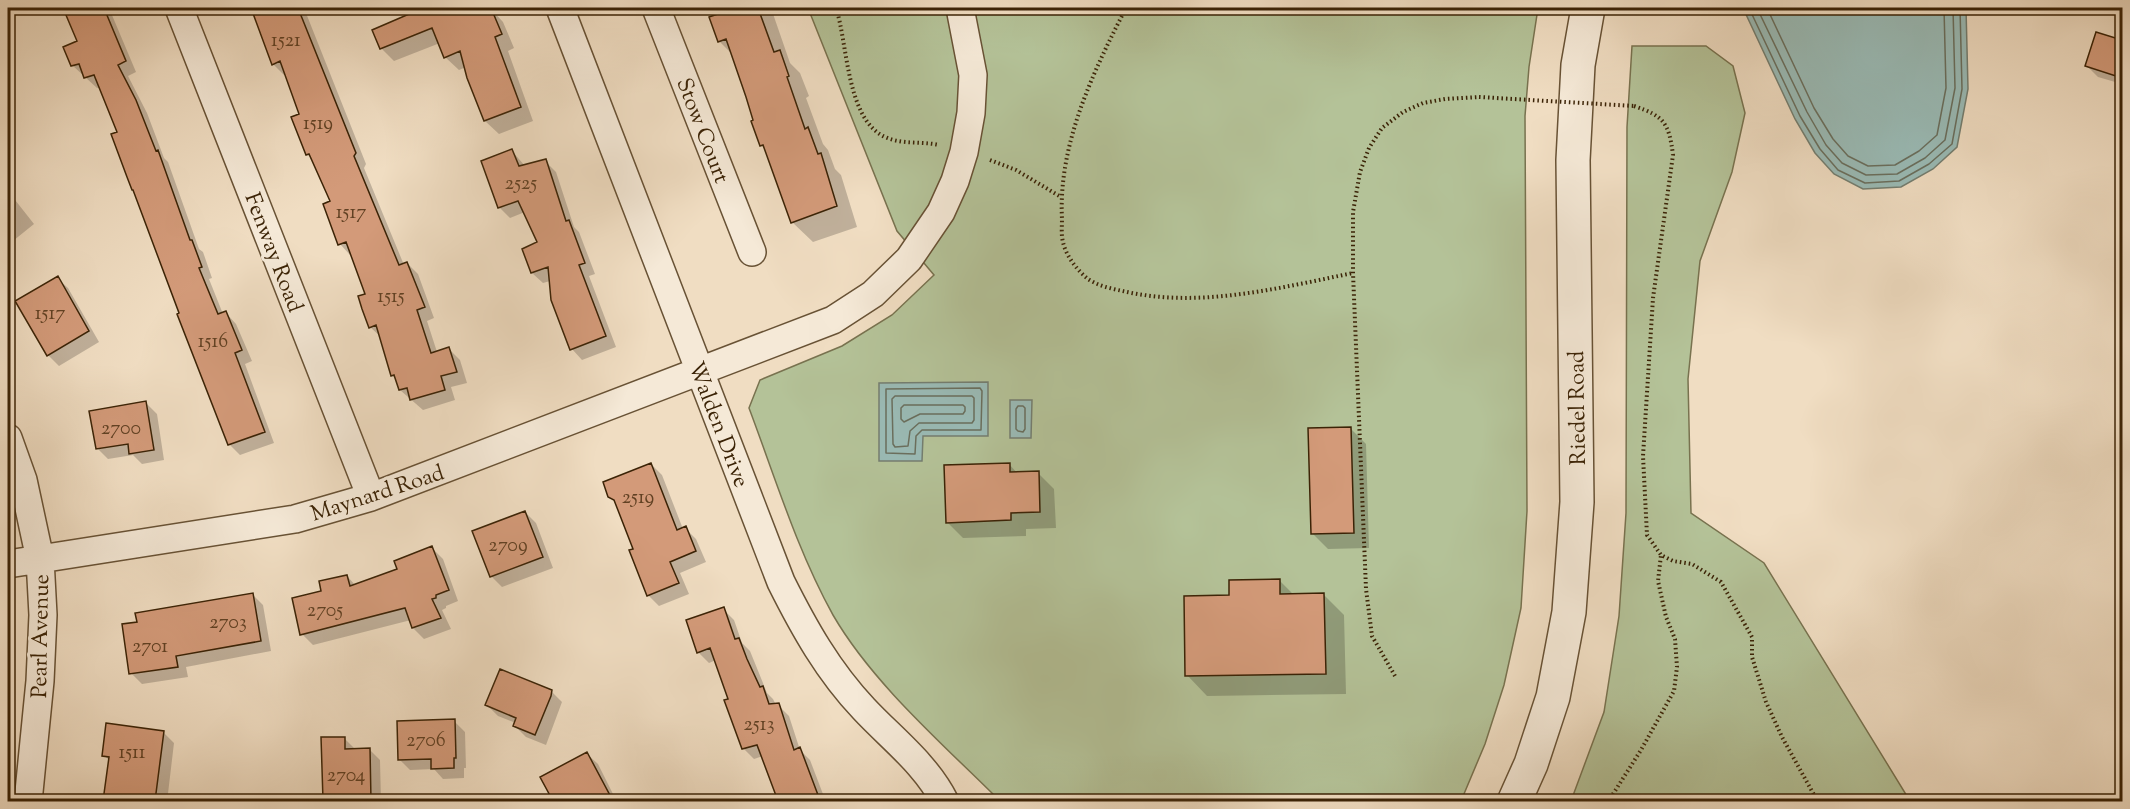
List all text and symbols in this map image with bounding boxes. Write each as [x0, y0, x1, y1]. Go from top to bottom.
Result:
house number: 1521 [271, 27, 301, 56]
street label: Stow Court [666, 74, 736, 189]
house number: 1519 [303, 110, 333, 139]
house number: 2525 [505, 170, 537, 199]
street label: Fenway Road [235, 189, 310, 318]
house number: 1517 [336, 199, 366, 228]
house number: 1515 [377, 283, 405, 312]
house number: 1517 [35, 300, 65, 329]
house number: 1516 [198, 328, 228, 357]
street label: Riedel Road [1562, 350, 1596, 466]
street label: Walden Drive [679, 358, 756, 493]
house number: 2700 [101, 415, 141, 444]
street label: Maynard Road [307, 458, 449, 531]
house number: 2519 [622, 484, 654, 513]
house number: 2709 [488, 532, 528, 561]
street label: Pearl Avenue [25, 574, 59, 698]
house number: 2705 [307, 597, 343, 626]
house number: 2703 [209, 609, 247, 638]
house number: 2701 [132, 633, 168, 662]
house number: 2513 [743, 711, 775, 740]
house number: 2706 [406, 727, 446, 756]
house number: 1511 [118, 739, 146, 768]
house number: 2704 [327, 762, 365, 791]

